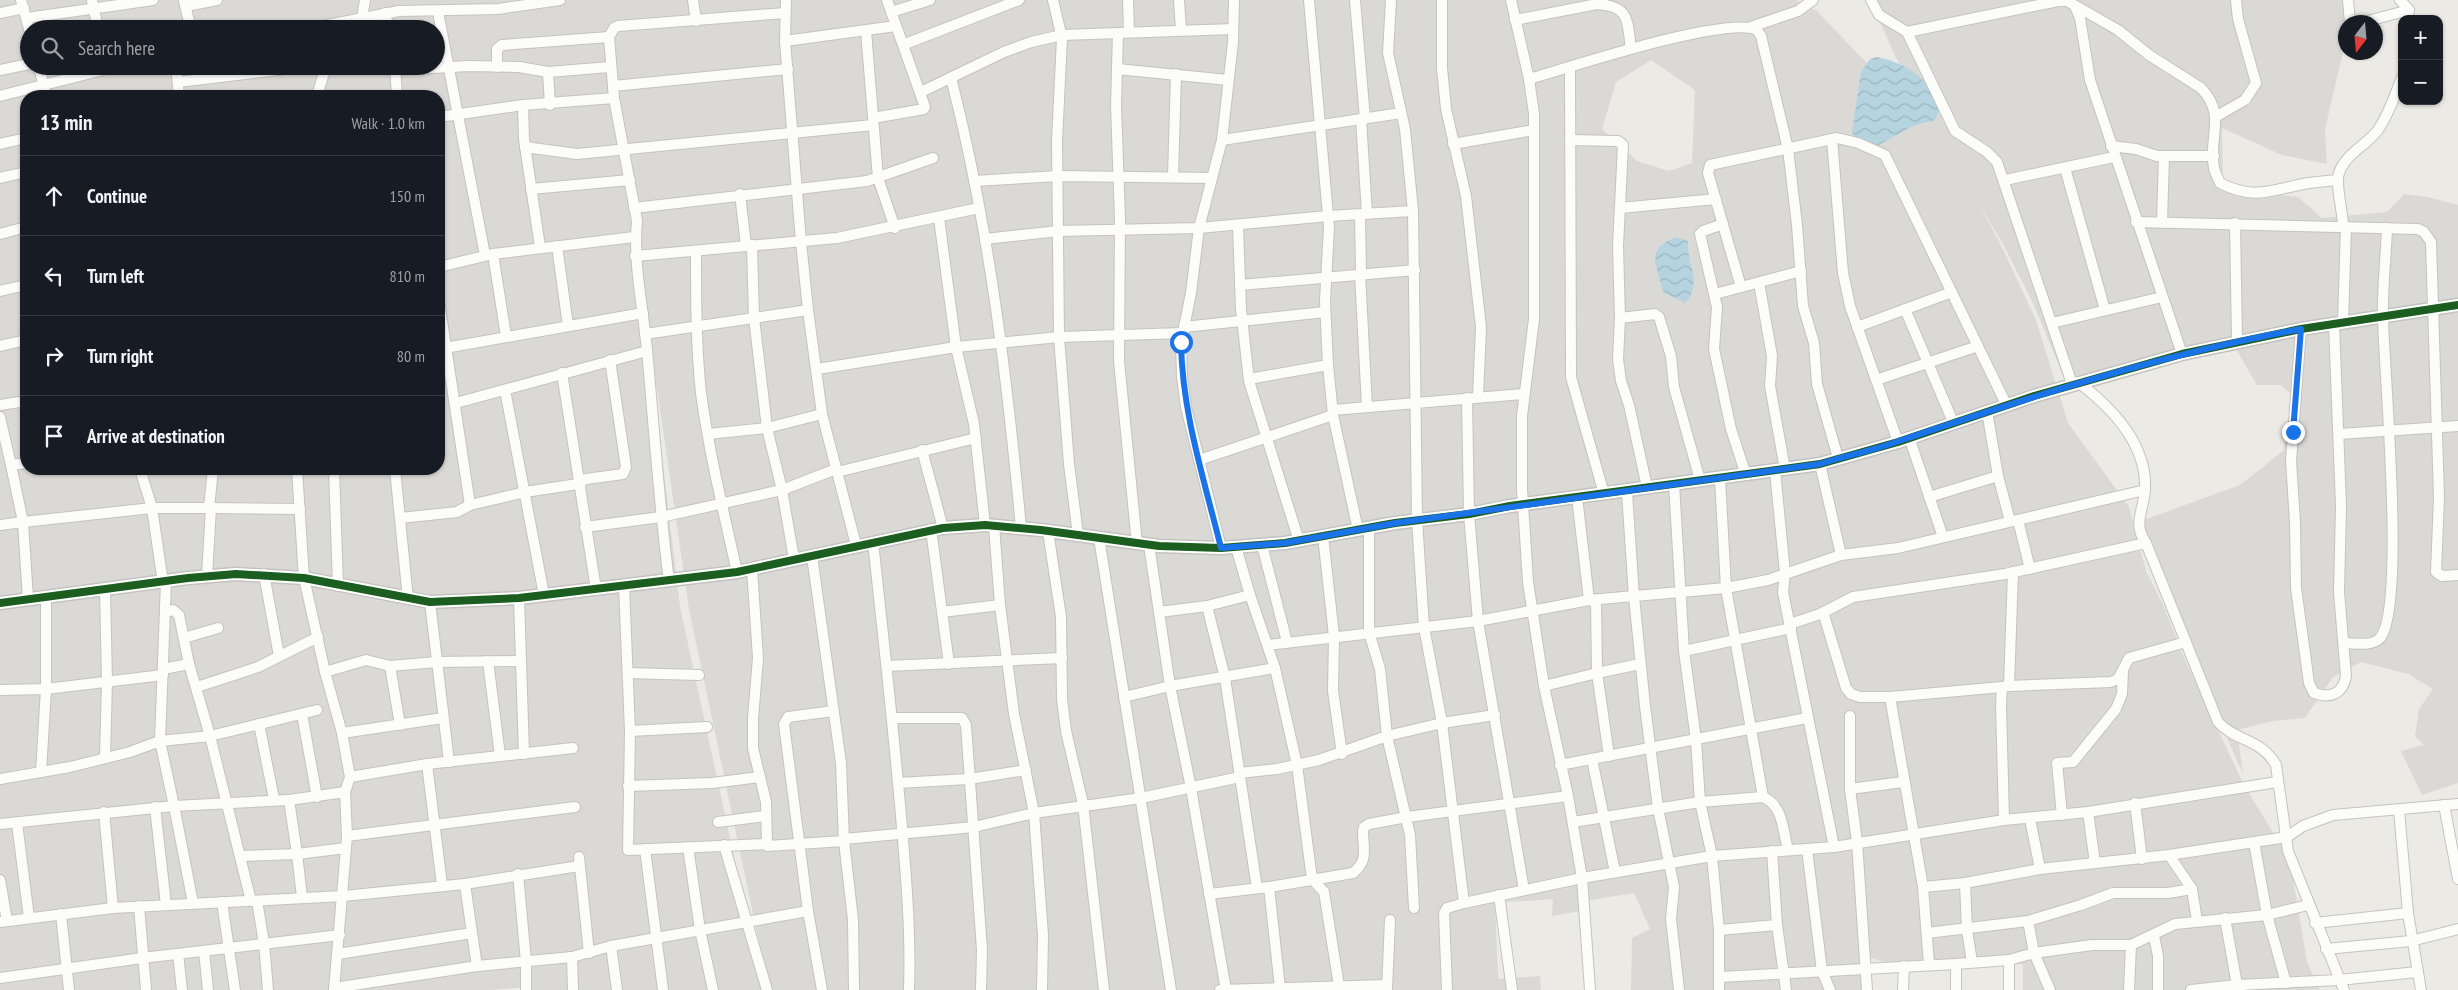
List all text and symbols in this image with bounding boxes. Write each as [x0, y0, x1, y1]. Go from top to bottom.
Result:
north arrow [2338, 15, 2383, 60]
map controls [2398, 15, 2443, 105]
button: + [2398, 15, 2443, 60]
search box [20, 20, 445, 75]
icon: search [38, 34, 66, 62]
text: Search here [78, 36, 155, 60]
button: − [2398, 60, 2443, 105]
text: 13 min [40, 109, 92, 136]
text: Walk · 1.0 km [351, 113, 425, 133]
icon: ahead [40, 182, 68, 210]
text: Continue [87, 184, 147, 208]
text: 150 m [390, 186, 425, 206]
icon: left [40, 262, 68, 290]
text: Turn left [87, 264, 144, 288]
text: 810 m [390, 266, 425, 286]
route start [1170, 331, 1193, 354]
icon: right [40, 342, 68, 370]
text: Turn right [87, 344, 153, 368]
text: 80 m [397, 346, 425, 366]
route end [2282, 421, 2305, 444]
icon: arrive [40, 422, 68, 450]
text: Arrive at destination [87, 424, 225, 448]

